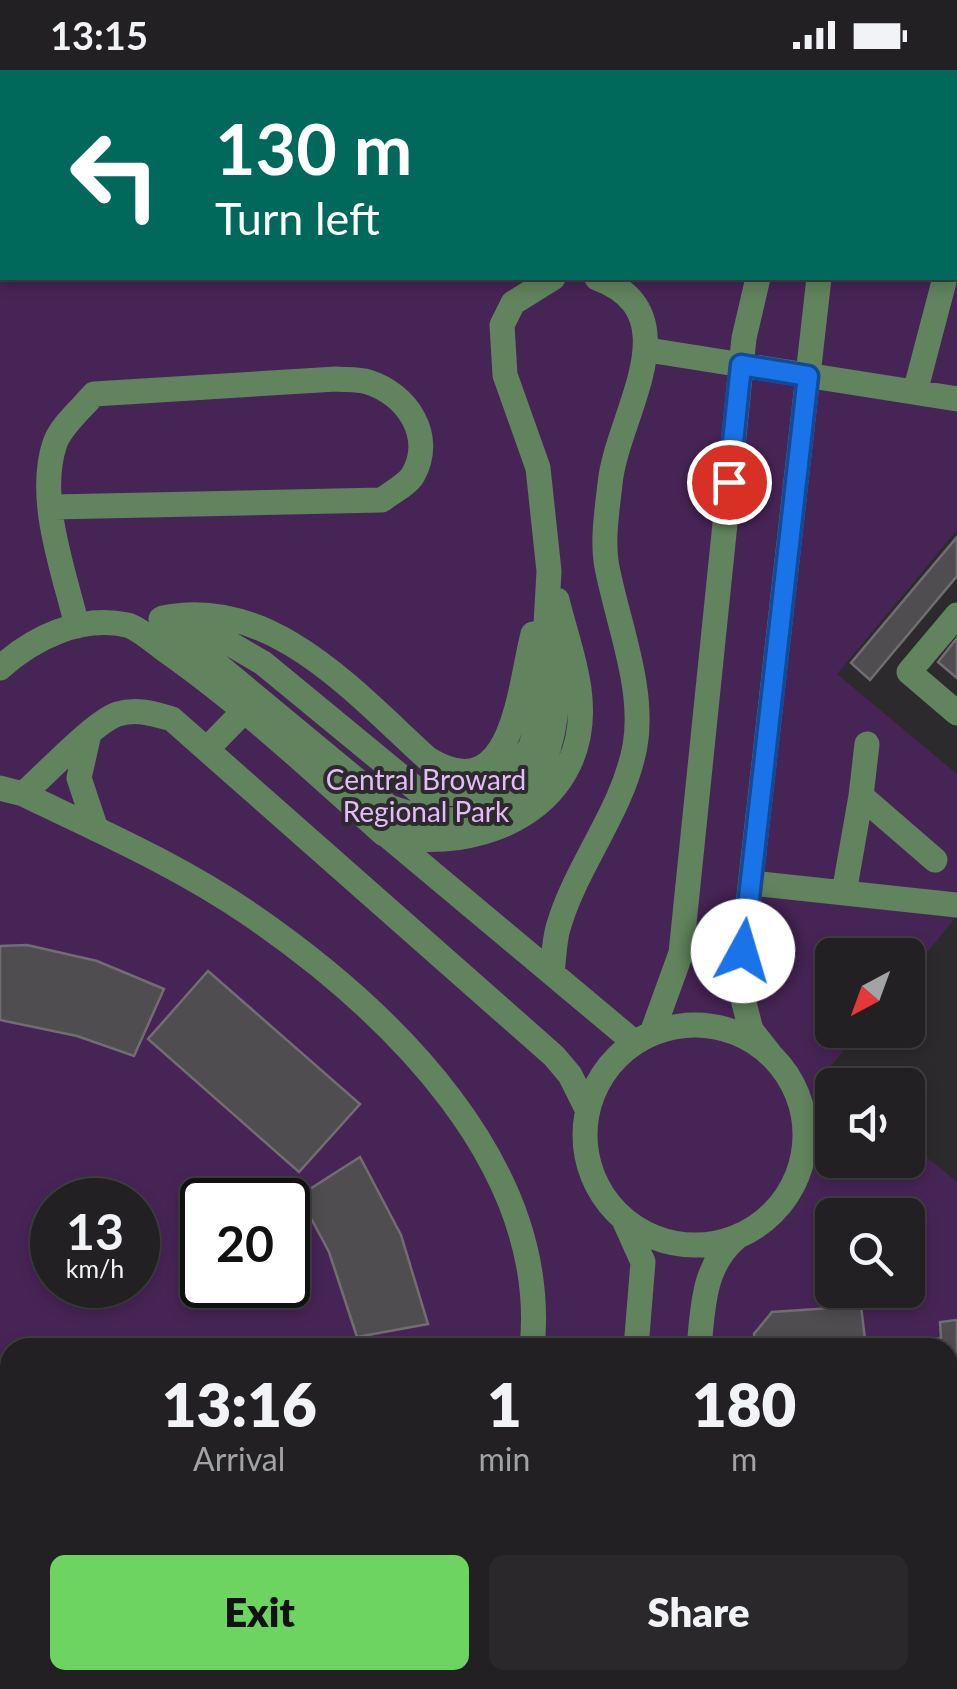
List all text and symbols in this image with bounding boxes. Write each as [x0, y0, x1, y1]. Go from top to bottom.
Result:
text: 13:15 [50, 12, 148, 58]
text: 130 m [215, 106, 412, 190]
icon: left [50, 110, 180, 240]
text: Turn left [215, 191, 380, 245]
pin [687, 440, 772, 525]
icon: arrive [702, 455, 757, 510]
park label: Central Broward Regional Park [326, 762, 526, 828]
position arrow [691, 899, 795, 1003]
north arrow [815, 938, 925, 1048]
map controls [815, 938, 925, 1308]
button: sound [815, 1068, 925, 1178]
speed limit sign: 20 [180, 1178, 310, 1308]
button: search [815, 1198, 925, 1308]
text: 13 [66, 1201, 124, 1261]
text: km/h [66, 1253, 124, 1283]
text: 13:16 [162, 1368, 317, 1440]
text: 1 [487, 1368, 522, 1440]
text: 180 [692, 1368, 796, 1440]
text: Arrival [193, 1439, 285, 1478]
text: min [478, 1439, 530, 1478]
text: m [731, 1439, 757, 1478]
button: Exit [50, 1555, 469, 1670]
button: Share [489, 1555, 908, 1670]

